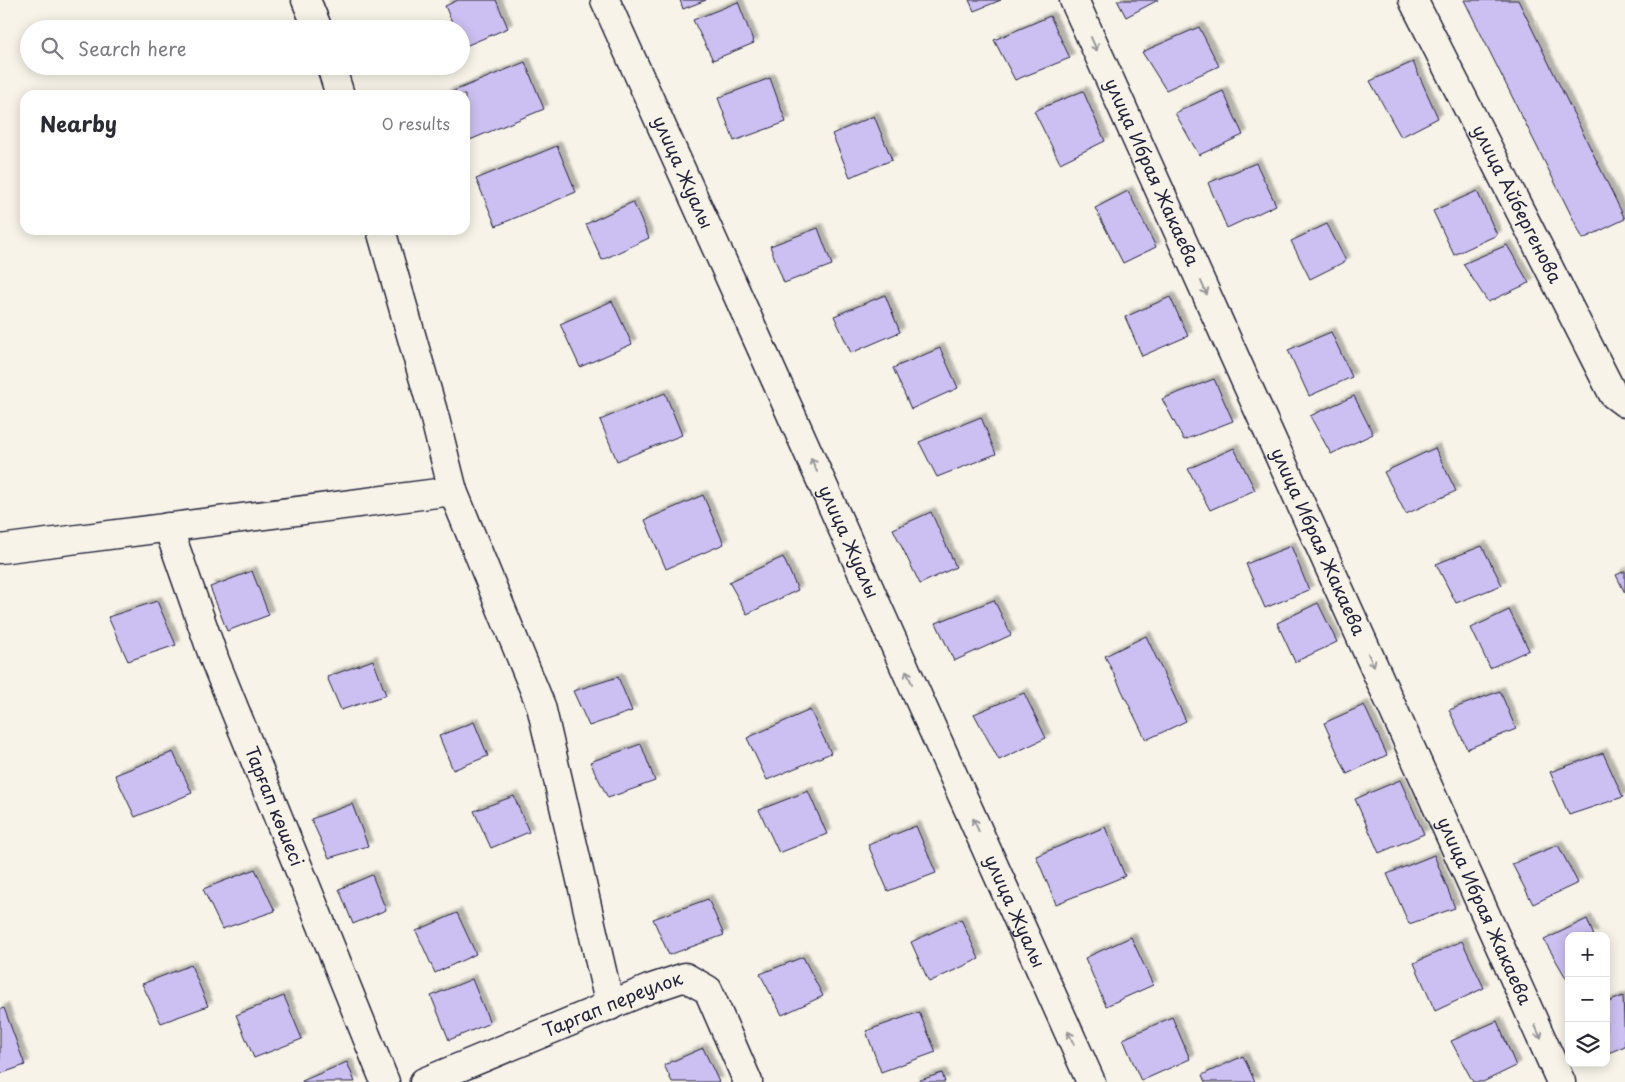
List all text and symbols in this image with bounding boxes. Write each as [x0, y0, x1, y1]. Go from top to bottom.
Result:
search box [20, 20, 470, 75]
icon: search [38, 34, 66, 62]
text: Search here [78, 34, 187, 62]
one-way arrow [1090, 36, 1100, 51]
street label: улица Ибрая Жакаева [1099, 73, 1207, 271]
text: Nearby [40, 107, 117, 139]
text: 0 results [382, 111, 450, 135]
street label: улица Жуалы [647, 111, 721, 233]
street label: улица Айбергенова [1466, 120, 1570, 288]
one-way arrow [1199, 280, 1209, 295]
street label: улица Ибрая Жакаева [1265, 443, 1374, 640]
one-way arrow [809, 458, 819, 473]
street label: улица Жуалы [813, 480, 887, 602]
one-way arrow [1367, 652, 1377, 667]
one-way arrow [904, 670, 914, 685]
street label: Тарғап көшесі [239, 742, 312, 870]
street label: улица Ибрая Жакаева [1431, 812, 1540, 1009]
one-way arrow [970, 818, 980, 833]
street label: улица Жуалы [979, 850, 1053, 971]
map controls [1565, 932, 1610, 1067]
button: + [1565, 932, 1610, 977]
street label: Таргап переулок [538, 964, 686, 1044]
button: − [1565, 977, 1610, 1022]
button: layers [1565, 1022, 1610, 1067]
one-way arrow [1534, 1024, 1544, 1039]
one-way arrow [1066, 1031, 1076, 1046]

